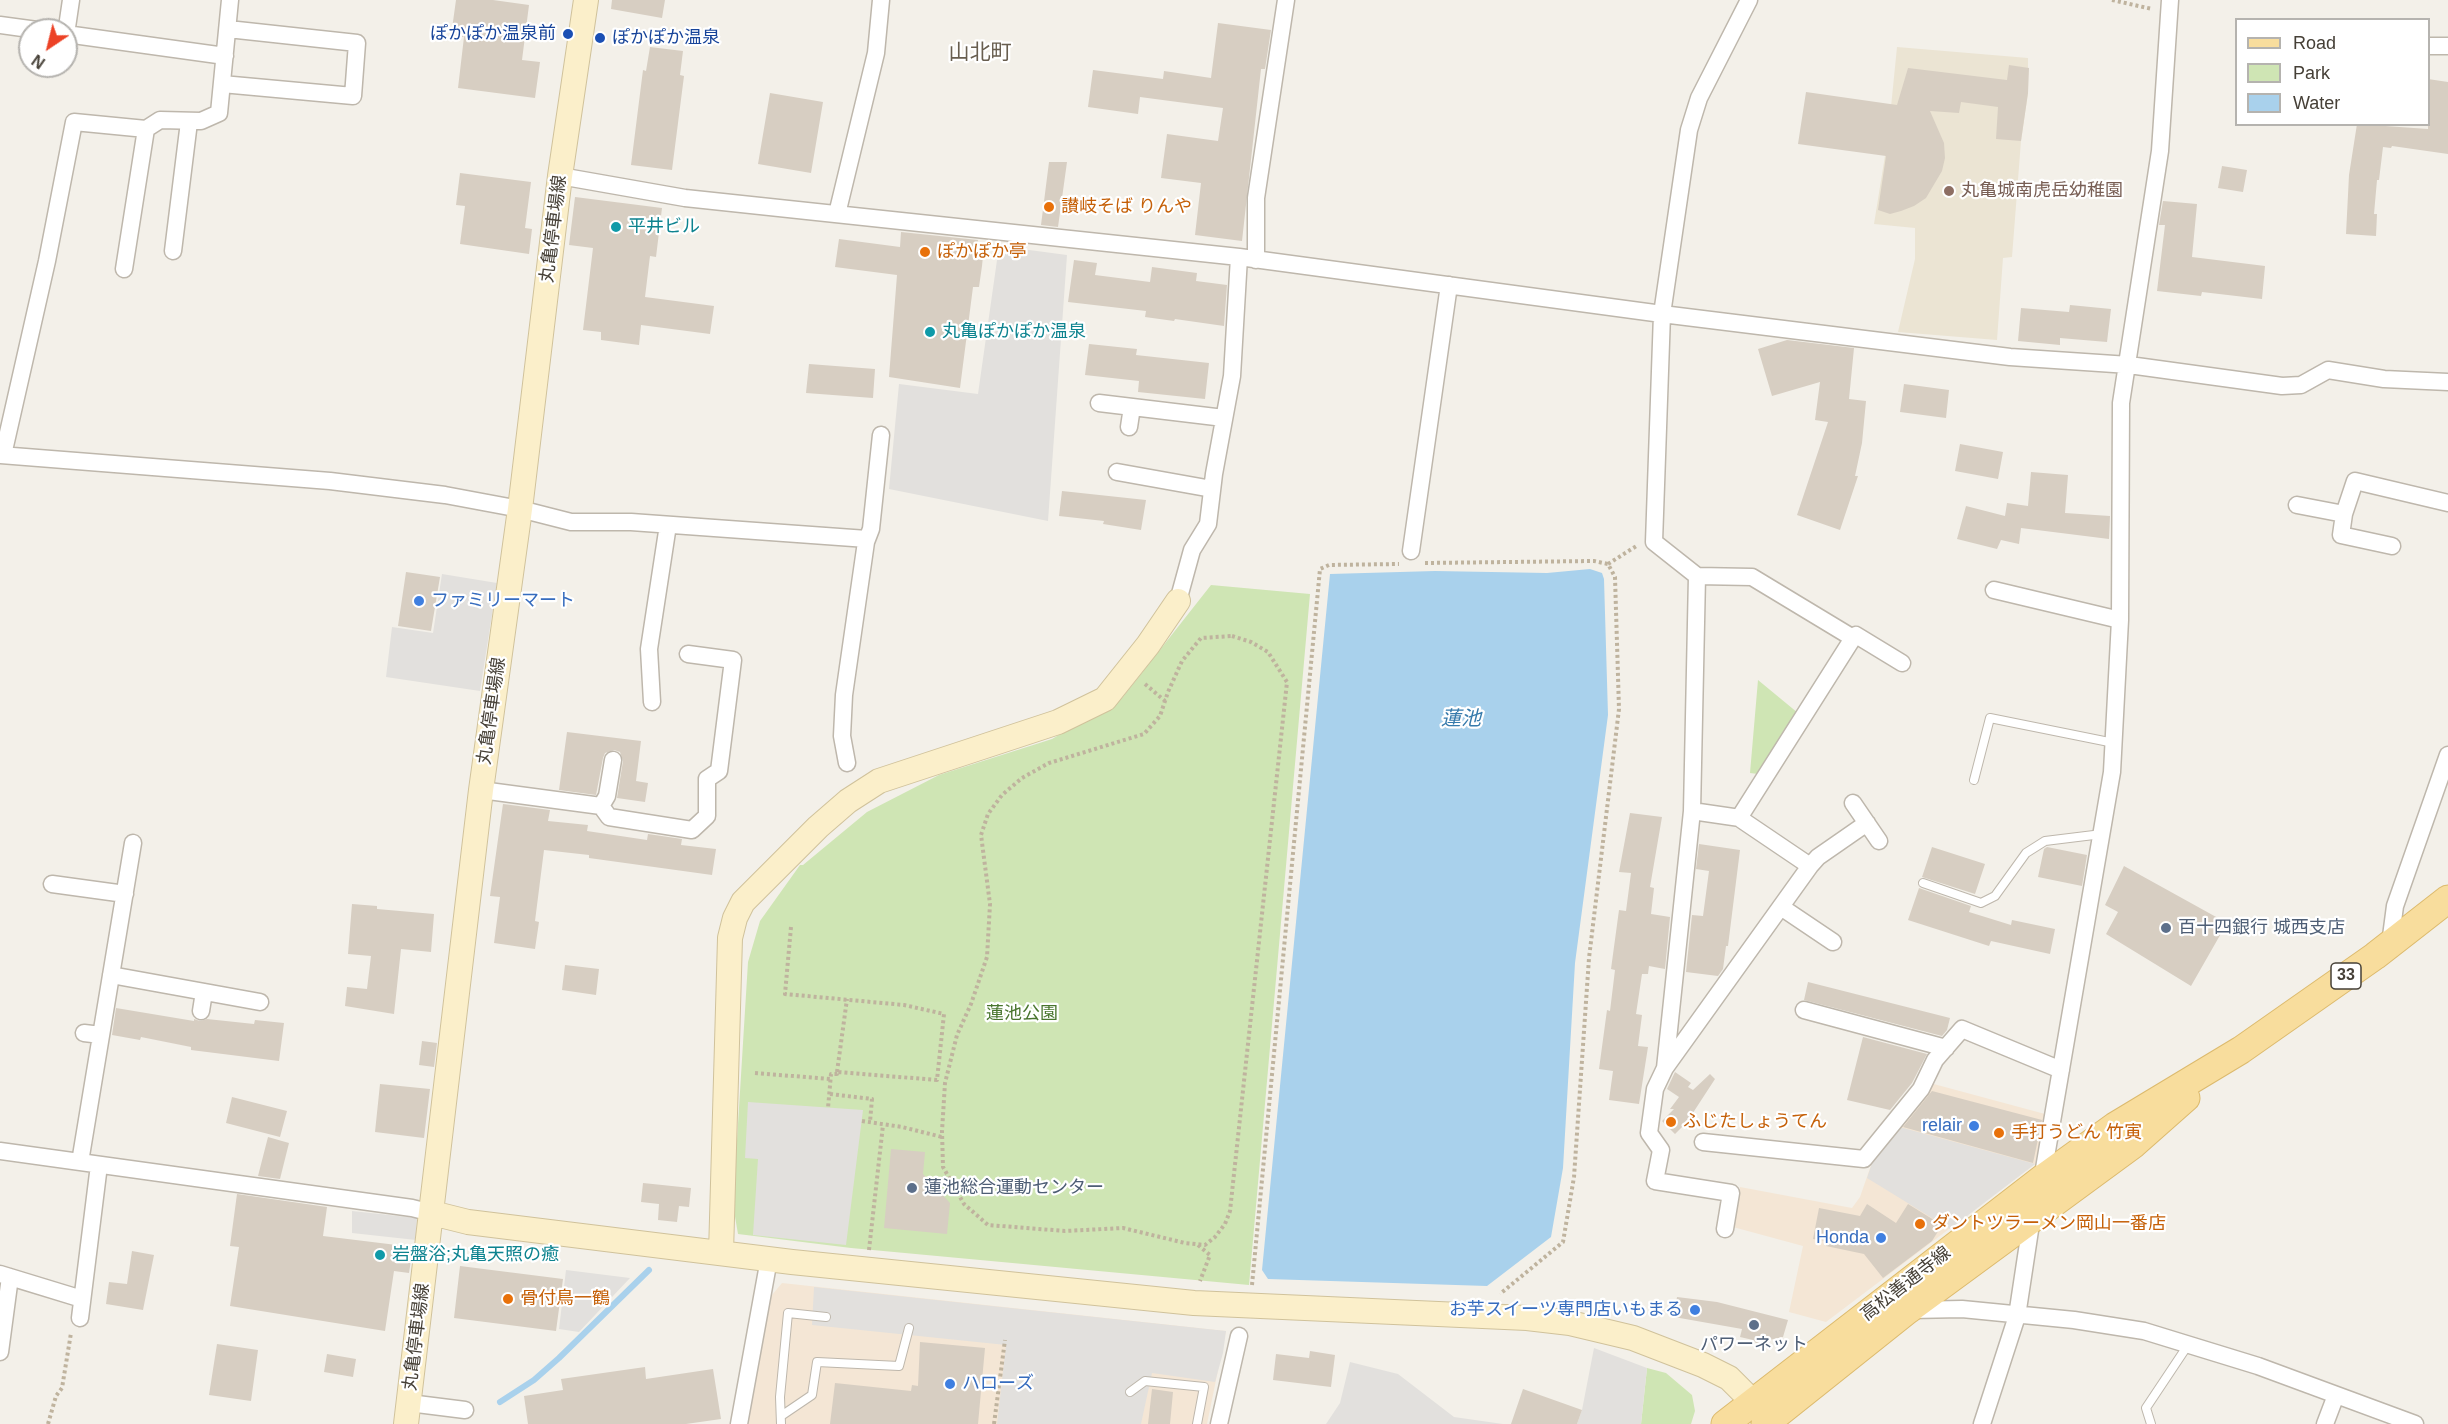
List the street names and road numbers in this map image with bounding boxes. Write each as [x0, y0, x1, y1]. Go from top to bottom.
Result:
street label: 丸亀停車場線 [537, 174, 571, 284]
street label: 丸亀停車場線 [474, 656, 510, 766]
road number: 33 [2331, 963, 2361, 989]
street label: 高松善通寺線 [1857, 1242, 1955, 1326]
street label: 丸亀停車場線 [400, 1282, 434, 1392]

